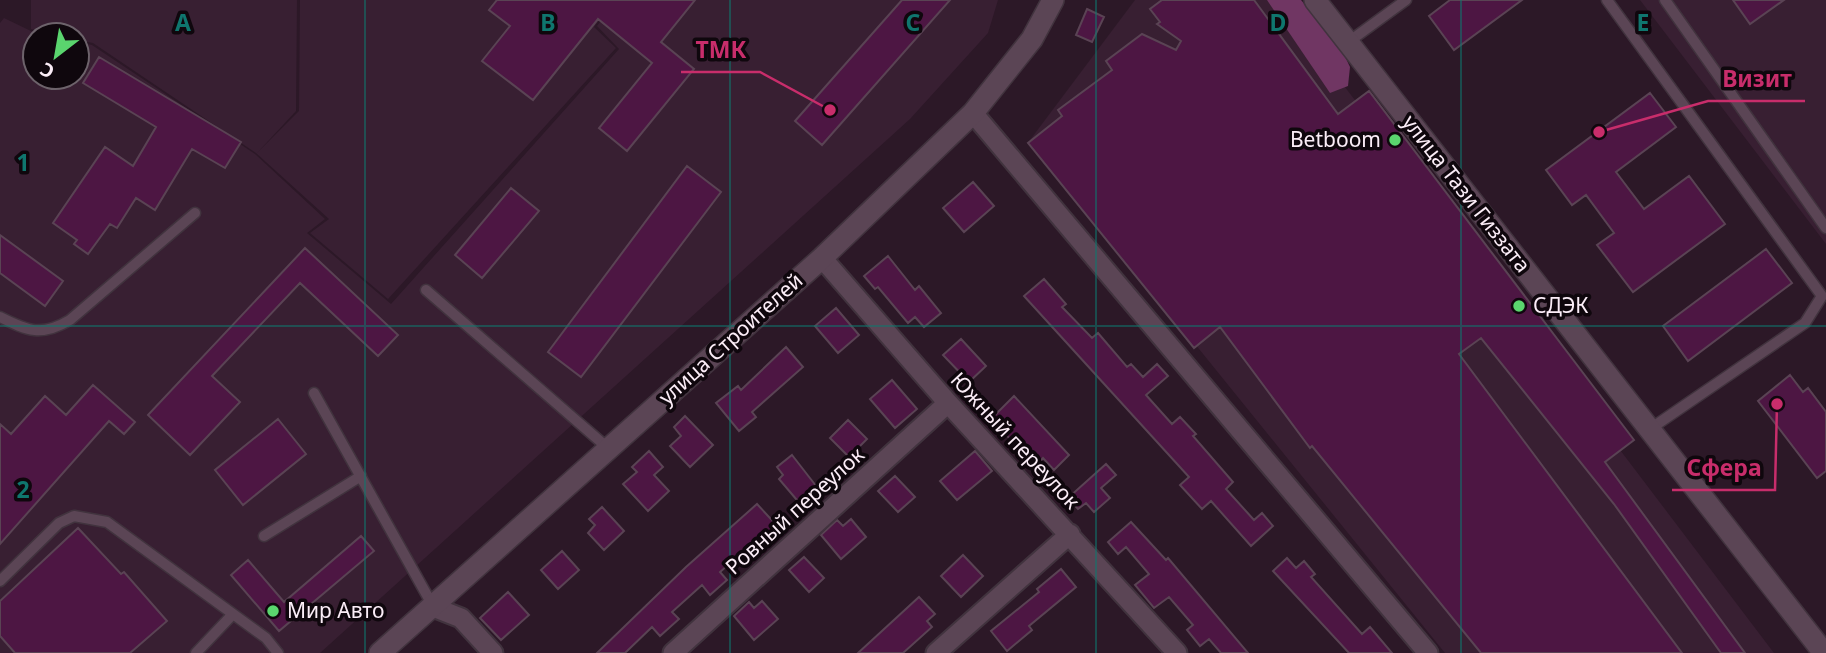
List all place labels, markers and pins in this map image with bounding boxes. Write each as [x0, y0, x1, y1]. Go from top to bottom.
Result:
callout: ТМК [681, 28, 760, 72]
callout: Визит [1708, 57, 1805, 101]
place label: Betboom [1290, 125, 1381, 153]
marker: Betboom [1387, 132, 1403, 148]
place label: СДЭК [1533, 291, 1588, 319]
marker: СДЭК [1511, 298, 1527, 314]
callout: Сфера [1672, 446, 1775, 490]
place label: Мир Авто [287, 596, 384, 624]
marker: Мир Авто [265, 603, 281, 619]

